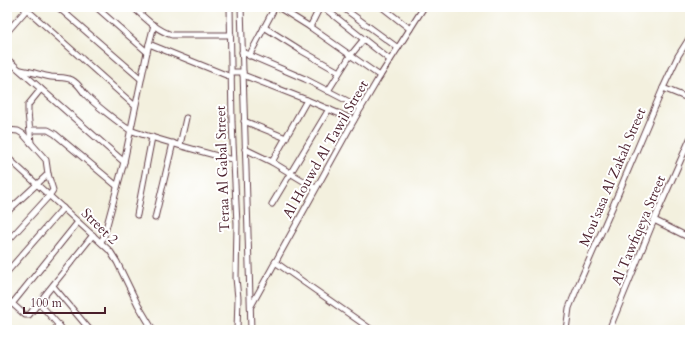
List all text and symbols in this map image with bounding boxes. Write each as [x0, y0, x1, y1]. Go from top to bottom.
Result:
street label: Al Houwd Al Tawil Street [278, 76, 373, 222]
street label: Mou'sasa Al Zakah Street [575, 104, 651, 249]
street label: Teraa Al Gabal Street [211, 105, 234, 233]
street label: Al Tawfiqeya Street [607, 172, 670, 288]
street label: Street 2 [77, 204, 122, 249]
scale bar [24, 289, 105, 315]
text: 100 m [30, 295, 63, 311]

